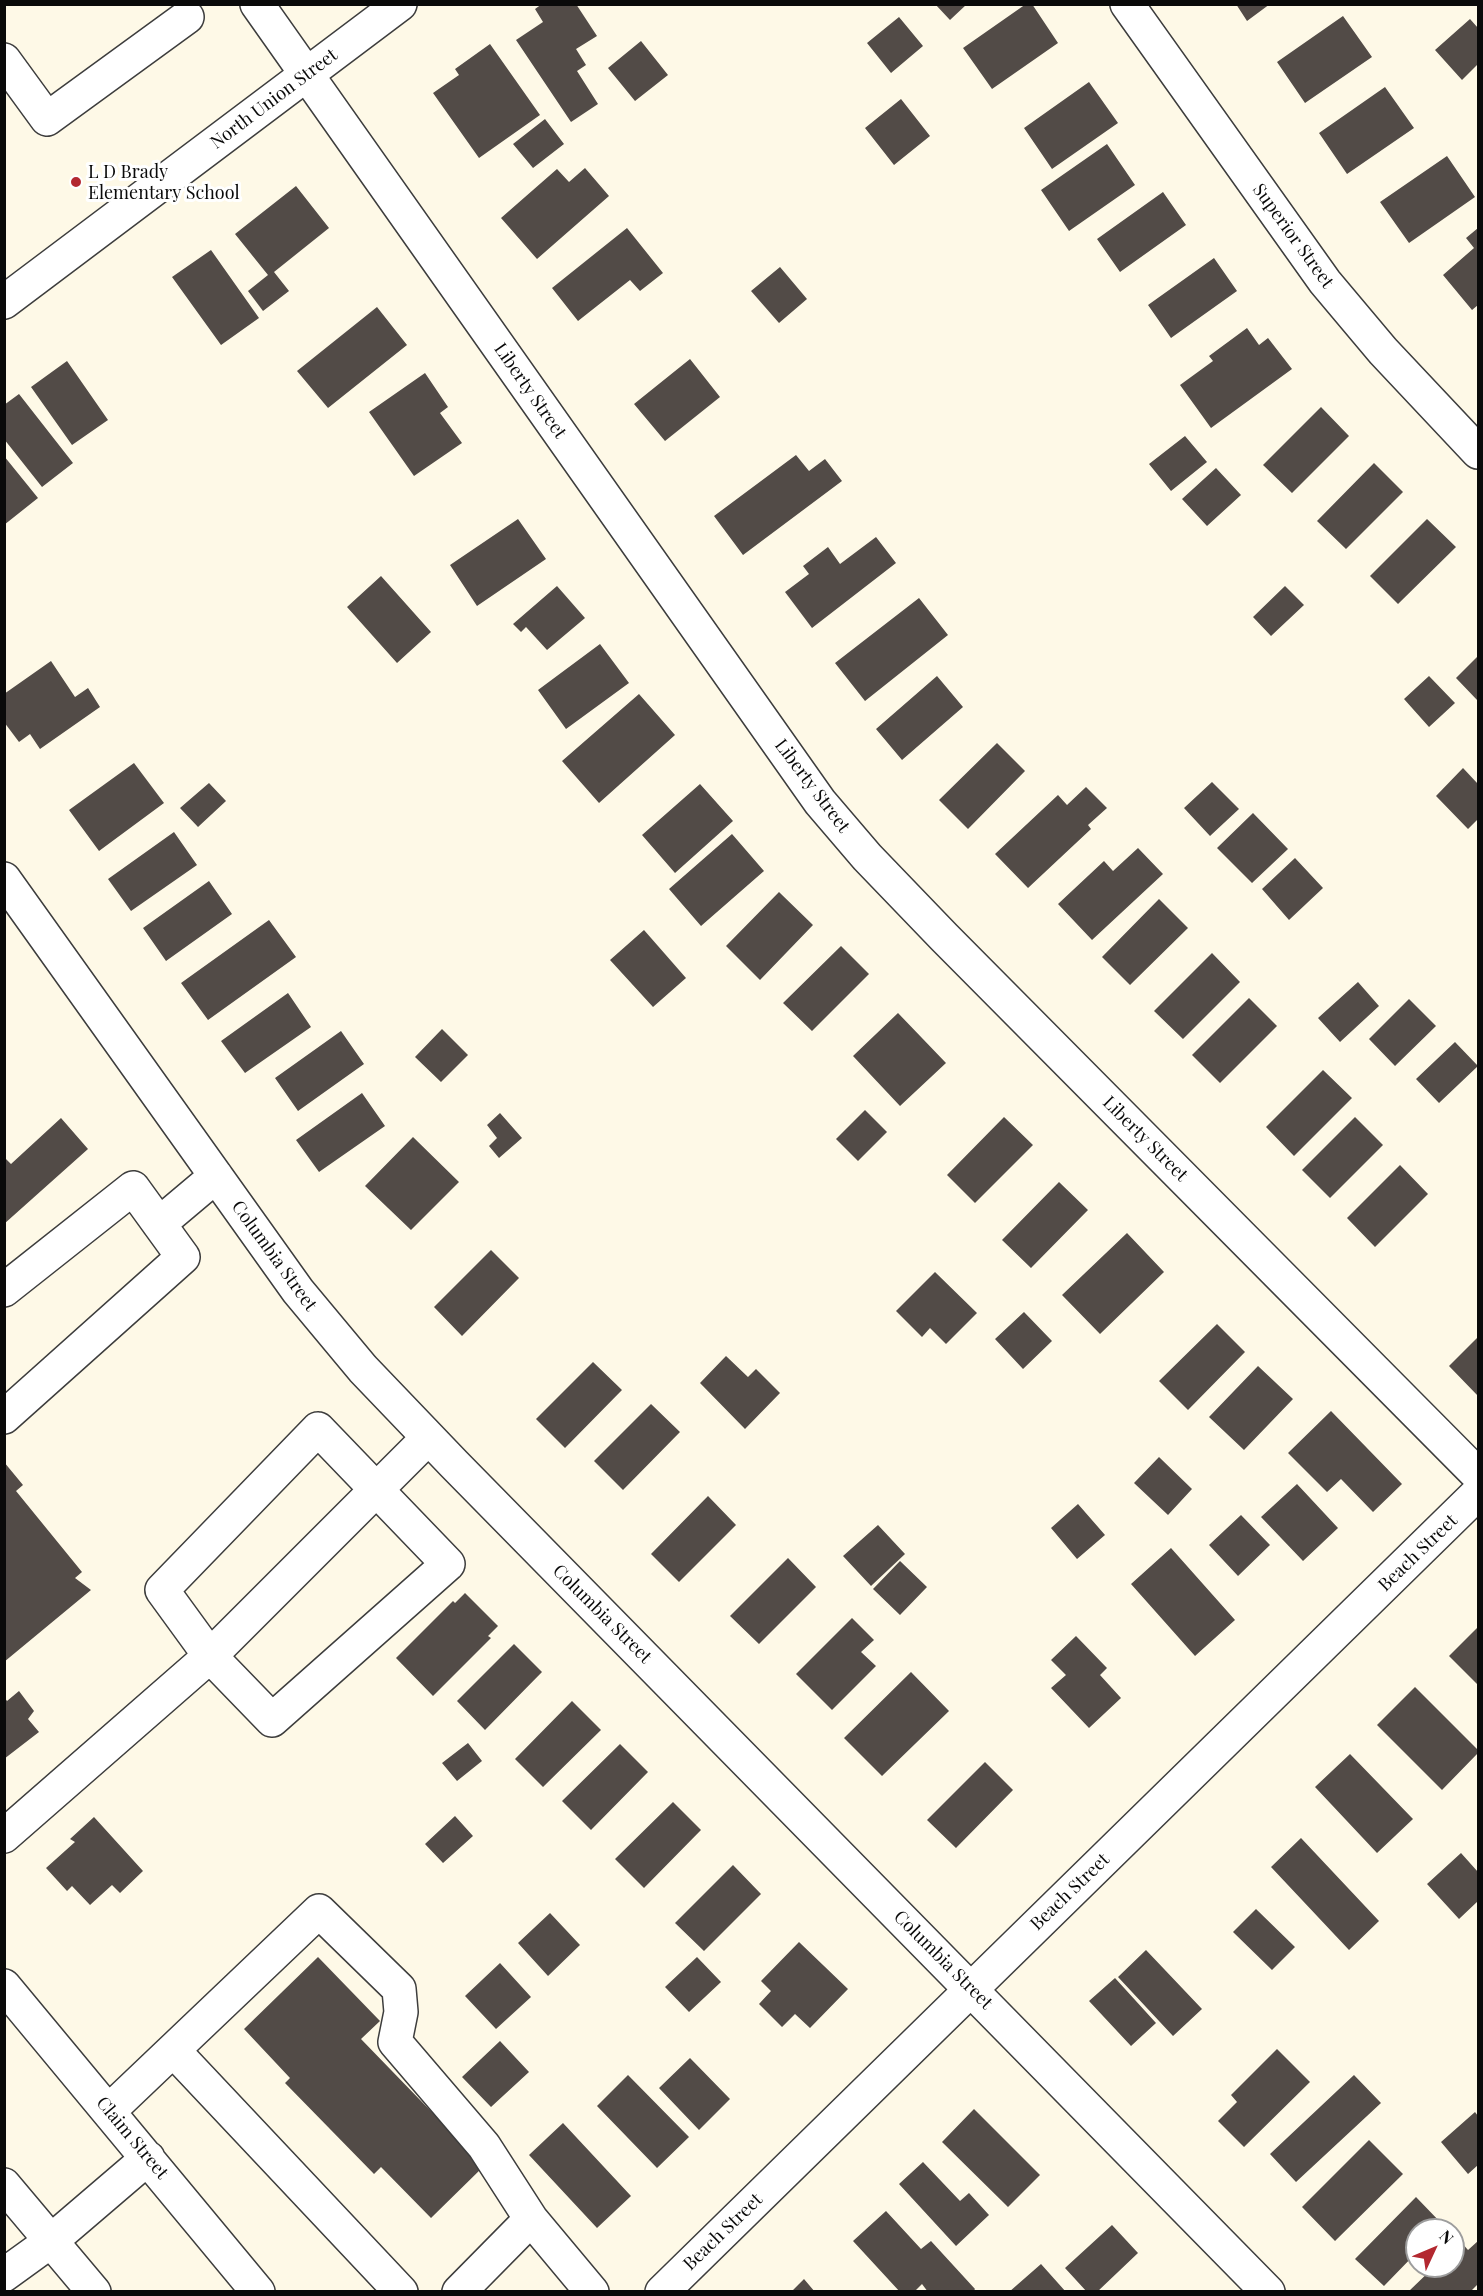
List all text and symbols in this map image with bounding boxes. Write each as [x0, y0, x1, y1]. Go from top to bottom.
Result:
street label: North Union Street [206, 44, 342, 154]
place label: L D Brady Elementary School [88, 161, 240, 204]
marker: L D Brady Elementary School [69, 175, 83, 189]
street label: Superior Street [1248, 180, 1338, 292]
street label: Liberty Street [489, 339, 571, 443]
street label: Liberty Street [770, 735, 854, 837]
street label: Liberty Street [1098, 1092, 1192, 1186]
street label: Columbia Street [227, 1197, 321, 1315]
street label: Beach Street [1374, 1510, 1462, 1596]
street label: Columbia Street [548, 1560, 656, 1668]
street label: Beach Street [1026, 1849, 1114, 1935]
street label: Columbia Street [889, 1906, 997, 2014]
street label: Claim Street [91, 2093, 173, 2183]
street label: Beach Street [679, 2189, 767, 2275]
north arrow [1405, 2218, 1465, 2278]
text: N [1435, 2225, 1458, 2248]

